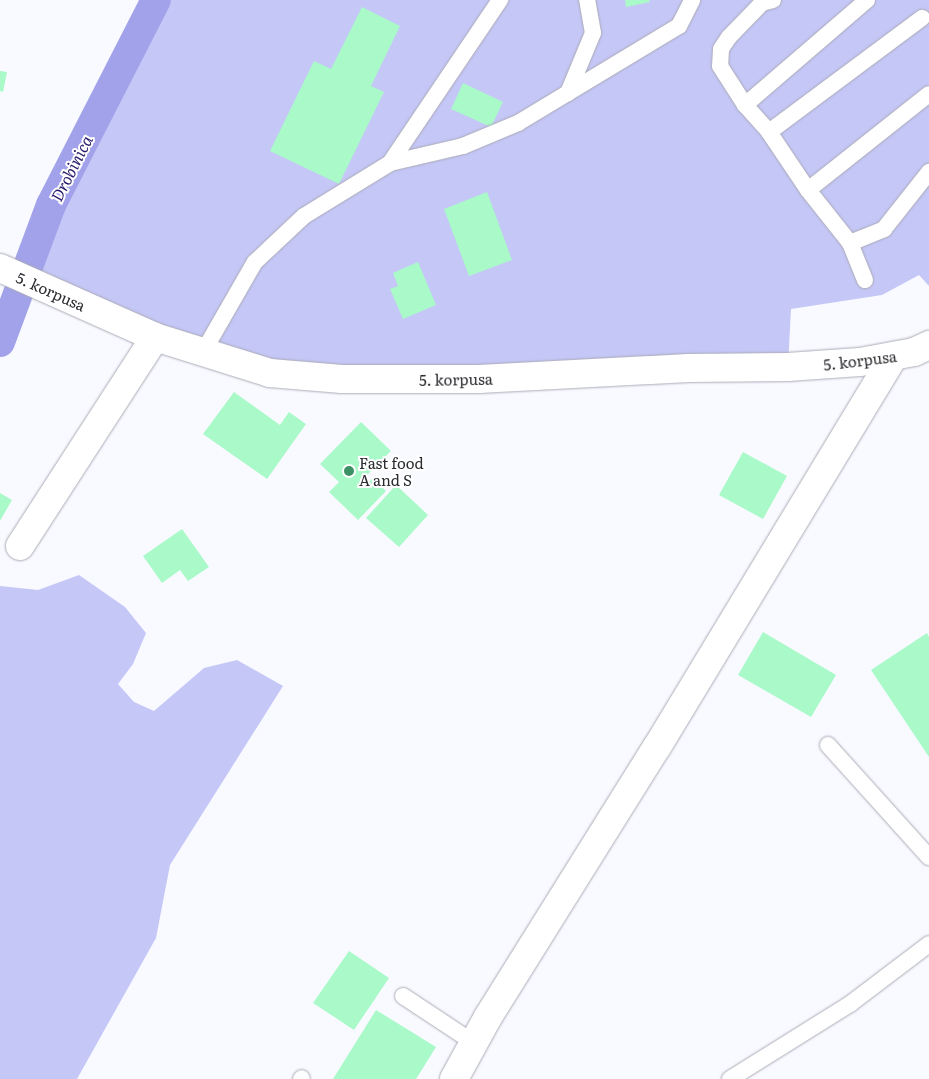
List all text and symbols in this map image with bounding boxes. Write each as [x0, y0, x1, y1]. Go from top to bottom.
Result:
water label: Drobinica [46, 132, 96, 204]
street label: 5. korpusa [14, 268, 88, 314]
street label: 5. korpusa [822, 347, 898, 373]
street label: 5. korpusa [419, 369, 493, 389]
place label: Fast food A and S [359, 453, 424, 488]
marker: Fast food A and S [343, 465, 355, 477]

